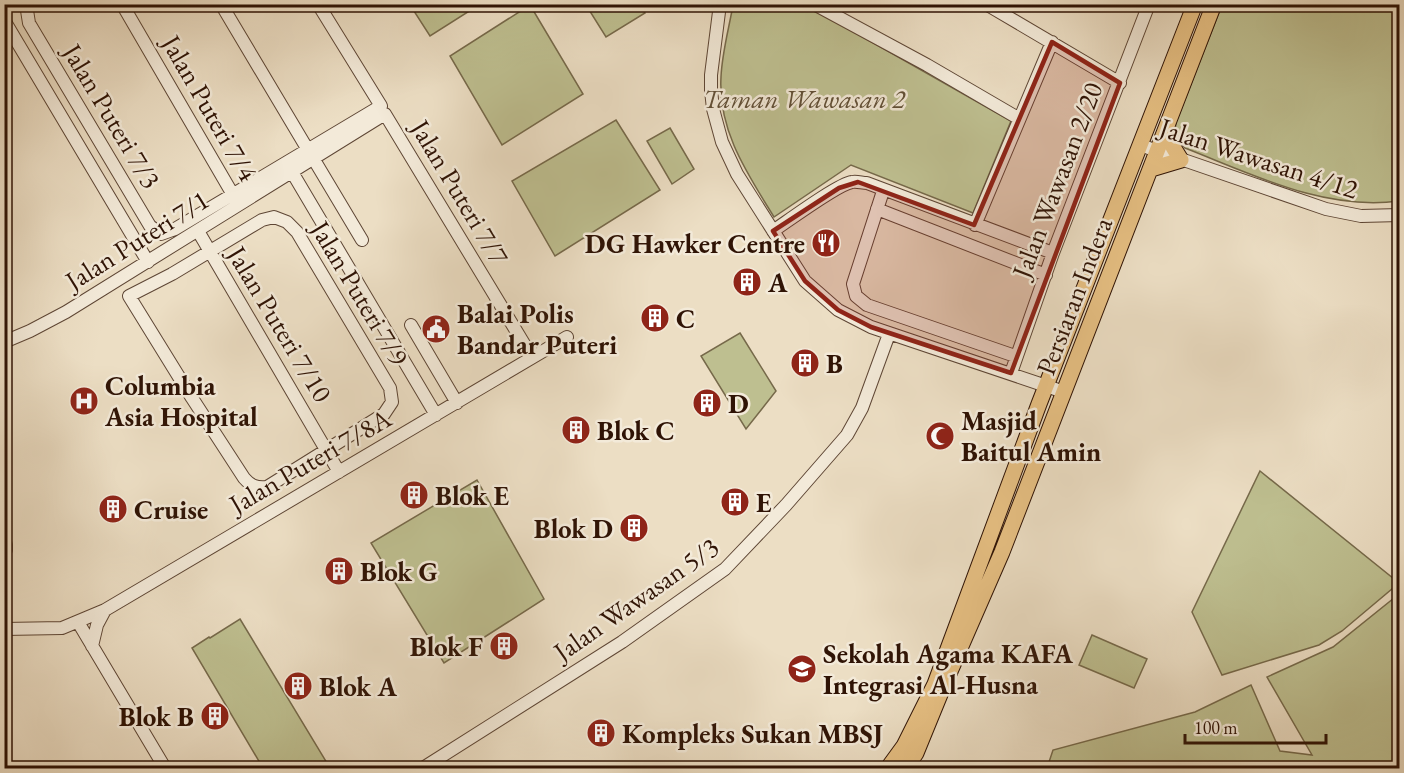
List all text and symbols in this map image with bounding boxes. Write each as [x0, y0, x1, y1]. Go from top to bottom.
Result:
street label: Jalan Puteri 7/4 [153, 27, 266, 188]
street label: Jalan Puteri 7/3 [54, 36, 169, 195]
street label: Jalan Wawasan 2/20 [1003, 77, 1110, 285]
park label: Taman Wawasan 2 [703, 81, 906, 116]
street label: Jalan Wawasan 4/12 [1153, 109, 1363, 207]
street label: Jalan Puteri 7/7 [402, 112, 517, 272]
street label: Jalan Puteri 7/1 [57, 182, 215, 299]
street label: Persiaran Indera [1028, 212, 1120, 380]
street label: Jalan Puteri 7/9 [302, 213, 417, 372]
place label: DG Hawker Centre [585, 226, 805, 261]
restaurant icon: DG Hawker Centre [810, 227, 842, 259]
street label: Jalan Puteri 7/10 [219, 238, 340, 408]
place label: A [767, 265, 788, 300]
building icon: A [731, 266, 763, 298]
place label: Balai Polis Bandar Puteri [457, 296, 617, 362]
place label: C [676, 301, 695, 336]
building icon: C [639, 302, 671, 334]
public building icon: Balai Polis Bandar Puteri [420, 313, 452, 345]
place label: B [826, 346, 843, 381]
building icon: B [789, 347, 821, 379]
place label: Columbia Asia Hospital [104, 368, 258, 434]
hospital icon: Columbia Asia Hospital [68, 385, 100, 417]
place label: D [728, 386, 749, 421]
building icon: D [691, 387, 723, 419]
street label: Jalan Puteri 7/8A [221, 400, 398, 523]
place label: Masjid Baitul Amin [961, 403, 1101, 469]
place label: Blok C [597, 413, 675, 448]
building icon: Blok C [560, 414, 592, 446]
mosque icon: Masjid Baitul Amin [924, 420, 956, 452]
place label: Blok E [435, 478, 509, 513]
building icon: Blok E [398, 479, 430, 511]
place label: E [756, 485, 772, 520]
building icon: E [719, 486, 751, 518]
place label: Cruise [134, 492, 208, 527]
building icon: Cruise [97, 493, 129, 525]
place label: Blok D [534, 511, 613, 546]
building icon: Blok D [618, 512, 650, 544]
street label: Jalan Wawasan 5/3 [545, 529, 725, 670]
place label: Blok G [360, 554, 438, 589]
building icon: Blok G [323, 555, 355, 587]
place label: Blok F [410, 629, 483, 664]
building icon: Blok F [488, 630, 520, 662]
place label: Sekolah Agama KAFA Integrasi Al-Husna [823, 636, 1073, 702]
school or university icon: Sekolah Agama KAFA Integrasi Al-Husna [786, 653, 818, 685]
place label: Blok A [319, 669, 397, 704]
building icon: Blok A [282, 670, 314, 702]
place label: Blok B [119, 699, 194, 734]
building icon: Blok B [199, 700, 231, 732]
scale bar [1185, 707, 1326, 745]
place label: Kompleks Sukan MBSJ [622, 716, 883, 751]
text: 100 m [1194, 716, 1238, 739]
building icon: Kompleks Sukan MBSJ [585, 717, 617, 749]

